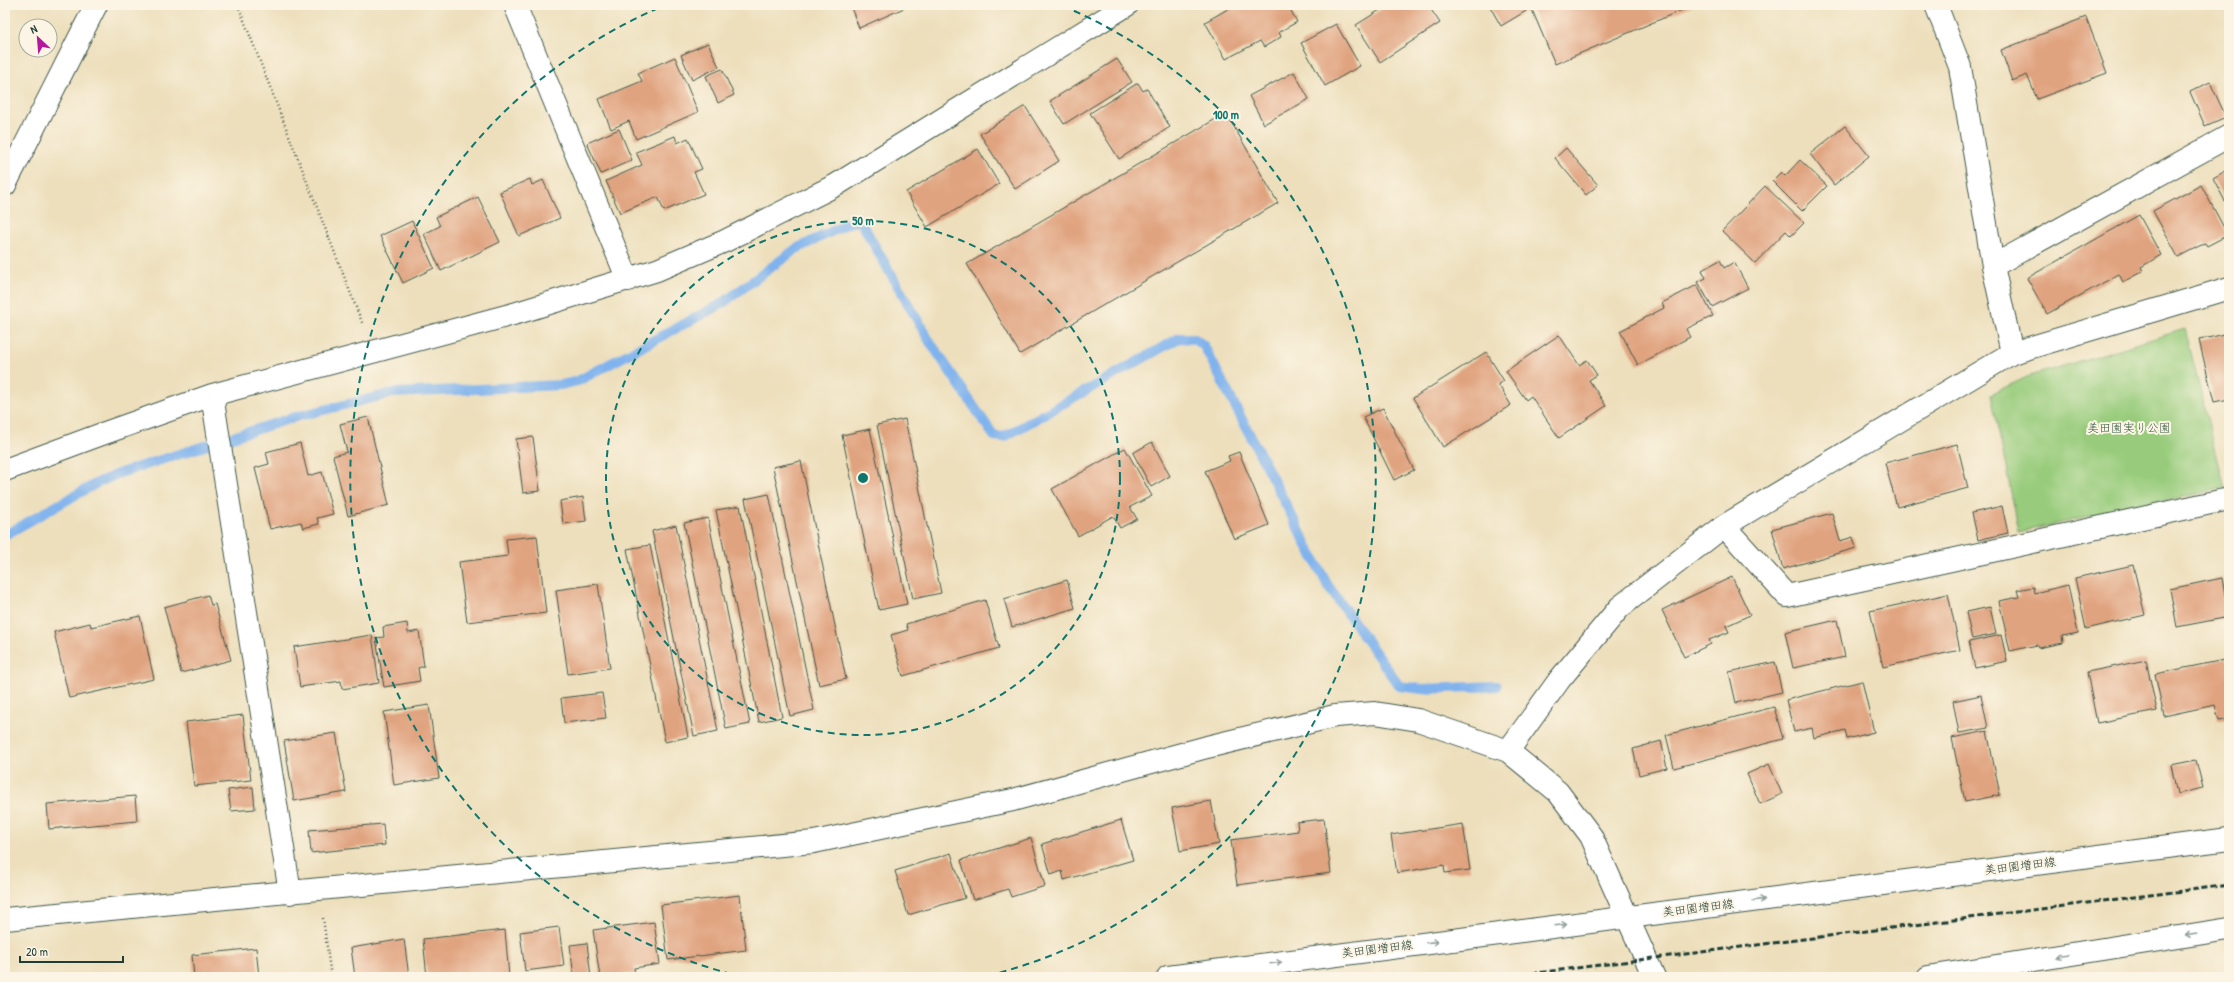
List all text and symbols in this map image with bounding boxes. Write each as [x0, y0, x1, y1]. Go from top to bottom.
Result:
north arrow [18, 18, 58, 58]
text: N [28, 21, 39, 37]
text: 100 m [1213, 106, 1239, 123]
text: 50 m [852, 212, 874, 229]
park label: 美田園実り公園 [2087, 419, 2171, 436]
centre of rings [856, 471, 870, 485]
street label: 美田園増田線 [1983, 853, 2057, 878]
street label: 美田園増田線 [1661, 895, 1735, 920]
one-way arrow [1753, 896, 1766, 904]
one-way arrow [1554, 921, 1567, 929]
one-way arrow [2184, 931, 2197, 939]
street label: 美田園増田線 [1340, 936, 1414, 961]
scale bar [20, 938, 123, 964]
one-way arrow [1425, 938, 1438, 946]
text: 20 m [26, 943, 48, 960]
one-way arrow [2056, 952, 2069, 960]
one-way arrow [1269, 959, 1282, 967]

